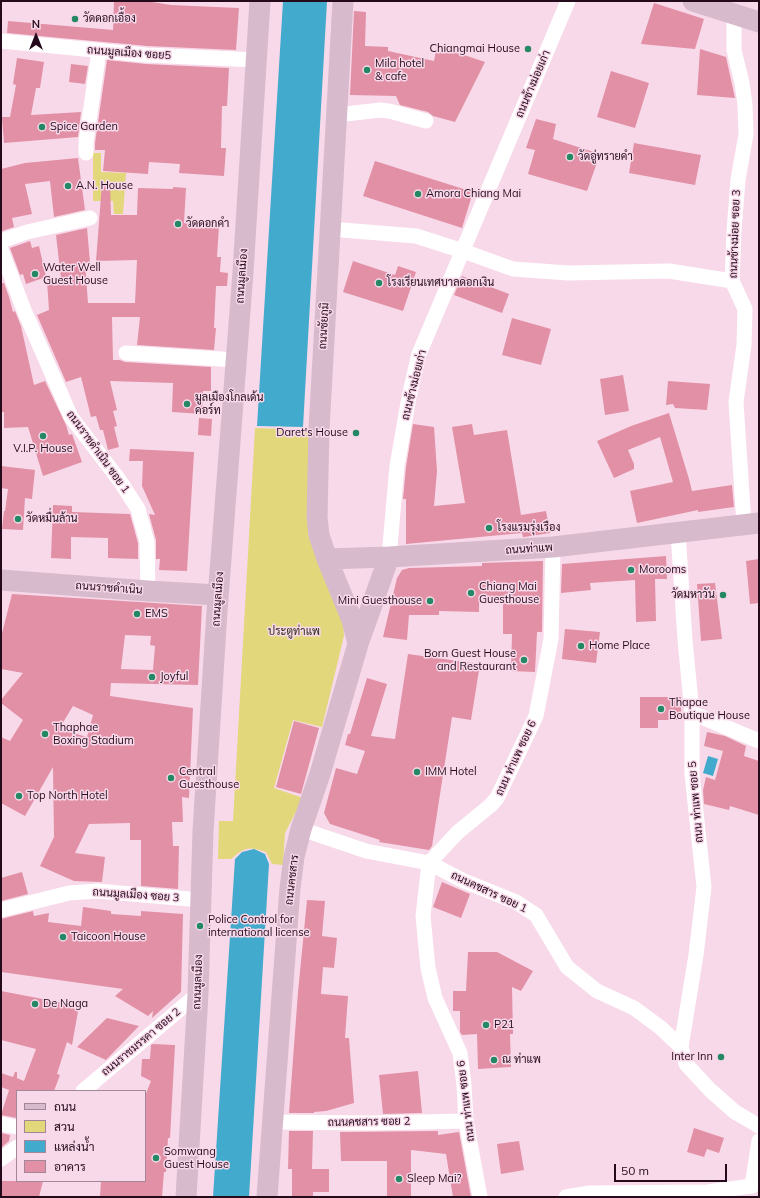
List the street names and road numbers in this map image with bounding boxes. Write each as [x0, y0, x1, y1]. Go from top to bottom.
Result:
street label: ถนนมูลเมือง ซอย5 [87, 43, 171, 63]
street label: ถนนช้างม่อยเก่า [513, 48, 553, 120]
street label: ถนนช้างม่อย ซอย 3 [727, 189, 743, 279]
street label: ถนนมูลเมือง [233, 248, 251, 304]
street label: ถนนชัยภูมิ [316, 302, 332, 350]
street label: ถนนช้างม่อยเก่า [399, 348, 429, 422]
street label: ถนนราชดำเนิน ซอย 1 [64, 408, 132, 496]
street label: ถนนท่าแพ [505, 541, 553, 557]
street label: ถนนมูลเมือง [209, 571, 227, 627]
street label: ถนนราชดำเนิน [75, 579, 143, 597]
street label: ถนน ท่าแพ ซอย 6 [493, 718, 539, 798]
street label: ถนน ท่าแพ ซอย 5 [686, 761, 706, 843]
street label: ถนนคชสาร [282, 854, 302, 906]
street label: ถนนคชสาร ซอย 1 [449, 869, 529, 915]
street label: ถนนมูลเมือง ซอย 3 [92, 885, 180, 905]
street label: ถนนมูลเมือง [190, 954, 206, 1010]
street label: ถนนราชมรรคา ซอย 2 [99, 1005, 183, 1079]
street label: ถนน ท่าแพ ซอย 6 [454, 1060, 478, 1142]
street label: ถนนคชสาร ซอย 2 [328, 1115, 410, 1129]

